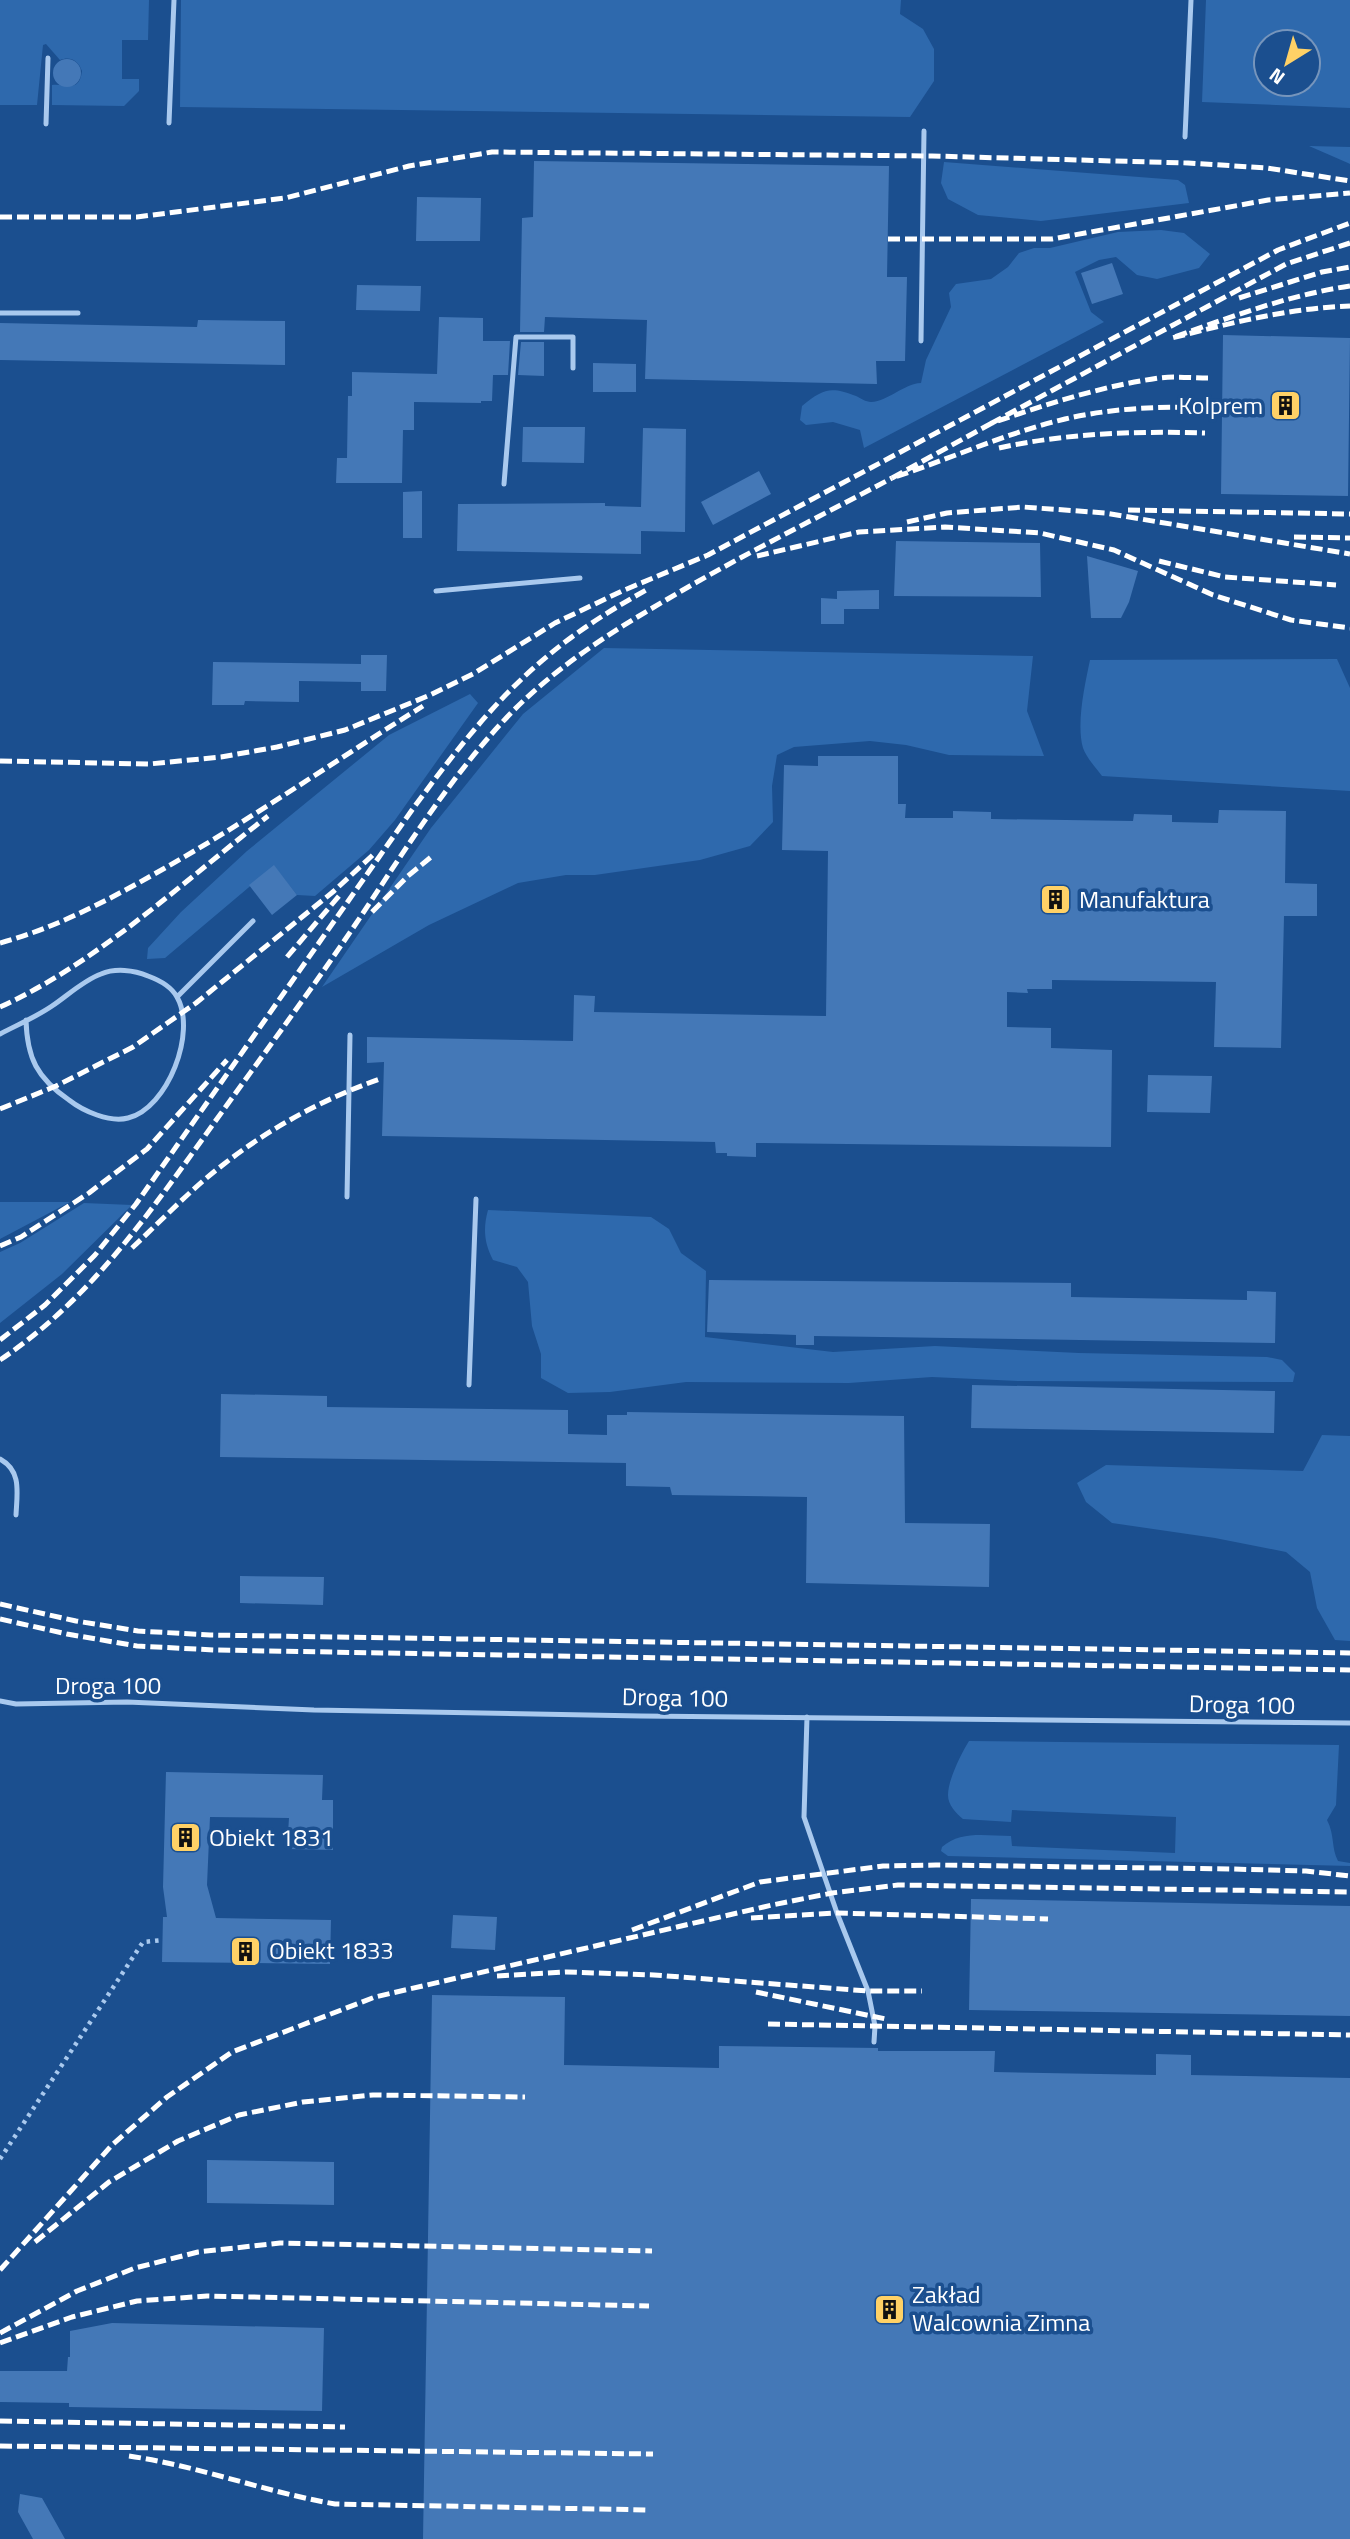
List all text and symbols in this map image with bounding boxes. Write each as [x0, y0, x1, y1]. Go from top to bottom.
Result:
north arrow [1252, 28, 1322, 98]
text: N [1262, 61, 1290, 93]
place label: Kolprem [1179, 387, 1263, 423]
building icon: Kolprem [1269, 389, 1303, 423]
place label: Manufaktura [1079, 881, 1210, 917]
building icon: Manufaktura [1039, 883, 1073, 917]
street label: Droga 100 [55, 1667, 161, 1703]
street label: Droga 100 [622, 1678, 728, 1716]
street label: Droga 100 [1189, 1685, 1295, 1723]
place label: Obiekt 1831 [209, 1819, 334, 1855]
building icon: Obiekt 1831 [169, 1821, 203, 1855]
place label: Obiekt 1833 [269, 1932, 394, 1968]
building icon: Obiekt 1833 [229, 1934, 263, 1968]
place label: Zakład Walcownia Zimna [912, 2276, 1090, 2340]
building icon: Zakład Walcownia Zimna [872, 2292, 906, 2326]

